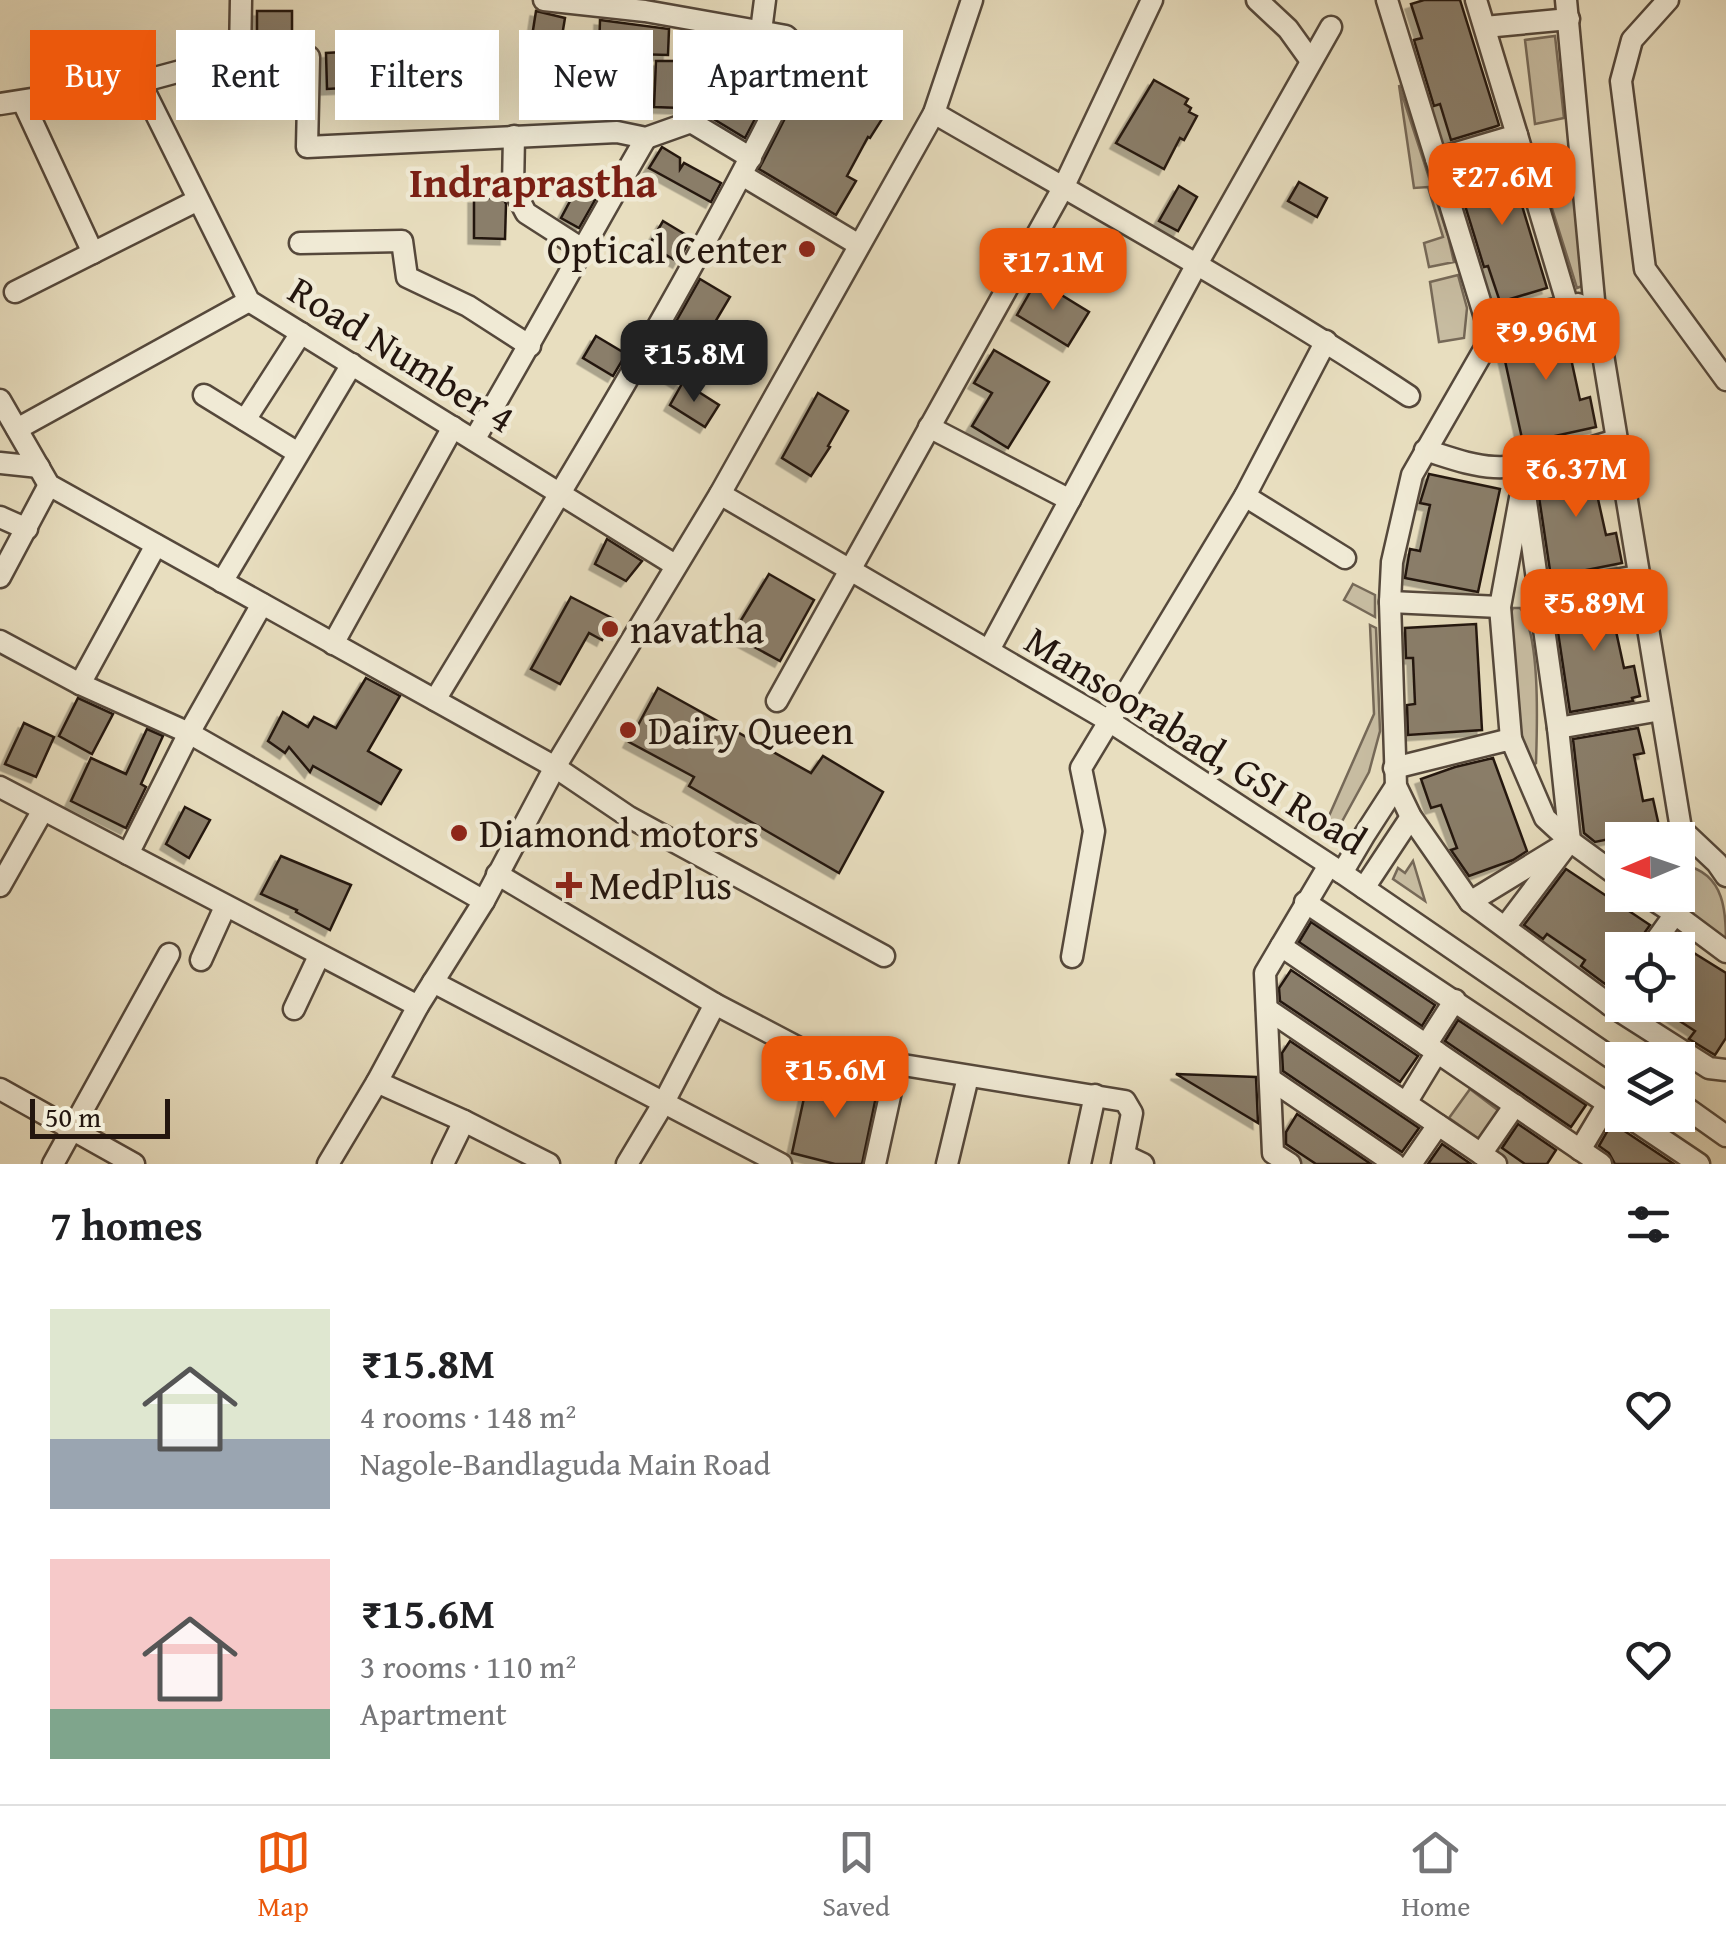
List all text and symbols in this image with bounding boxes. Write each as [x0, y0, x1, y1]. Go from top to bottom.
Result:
chip: Buy [30, 30, 156, 120]
chip: Rent [176, 30, 315, 120]
chip: Filters [335, 30, 499, 120]
chip: New [519, 30, 653, 120]
chip: Apartment [673, 30, 903, 120]
pin: ₹27.6M [1421, 143, 1583, 228]
district label: Indraprastha [409, 151, 658, 212]
text: ₹27.6M [1451, 152, 1553, 199]
place label: Optical Center [547, 219, 787, 278]
pin: ₹17.1M [972, 228, 1134, 313]
text: ₹17.1M [1002, 237, 1104, 284]
marker: Optical Center [796, 238, 818, 260]
street label: Road Number 4 [278, 260, 527, 447]
pin: ₹9.96M [1465, 298, 1627, 383]
text: ₹9.96M [1495, 307, 1597, 354]
pin: ₹15.8M [613, 320, 775, 405]
text: ₹15.8M [643, 329, 745, 376]
pin: ₹6.37M [1495, 435, 1657, 520]
text: ₹6.37M [1525, 444, 1627, 491]
pin: ₹5.89M [1513, 569, 1675, 654]
text: ₹5.89M [1543, 578, 1645, 625]
place label: navatha [630, 599, 764, 658]
street label: Mansoorabad, GSI Road [1014, 610, 1379, 869]
marker: navatha [599, 618, 621, 640]
place label: Dairy Queen [648, 700, 854, 759]
marker: Dairy Queen [617, 719, 639, 741]
place label: Diamond motors [479, 803, 759, 862]
marker: Diamond motors [448, 822, 470, 844]
north arrow [1605, 822, 1695, 912]
map controls [1605, 822, 1695, 1132]
place label: MedPlus [589, 855, 732, 914]
marker: MedPlus [558, 874, 580, 896]
button: locate [1605, 932, 1695, 1022]
pin: ₹15.6M [754, 1036, 916, 1121]
button: layers [1605, 1042, 1695, 1132]
text: ₹15.6M [784, 1045, 886, 1092]
scale bar [30, 1094, 170, 1138]
text: 50 m [45, 1096, 101, 1137]
text: 7 homes [50, 1194, 203, 1255]
icon: filters [1621, 1197, 1676, 1252]
text: ₹15.8M [360, 1332, 495, 1393]
icon: home [130, 1349, 250, 1469]
icon: heart [1621, 1382, 1676, 1437]
text: 4 rooms · 148 m² [360, 1393, 576, 1440]
text: Nagole-Bandlaguda Main Road [360, 1440, 771, 1487]
text: ₹15.6M [360, 1582, 495, 1643]
icon: home [130, 1599, 250, 1719]
icon: heart [1621, 1632, 1676, 1687]
text: 3 rooms · 110 m² [360, 1643, 576, 1690]
text: Apartment [360, 1690, 507, 1737]
tab: Map [256, 1825, 311, 1926]
tab: Saved [822, 1825, 890, 1926]
tab: Home [1401, 1825, 1470, 1926]

